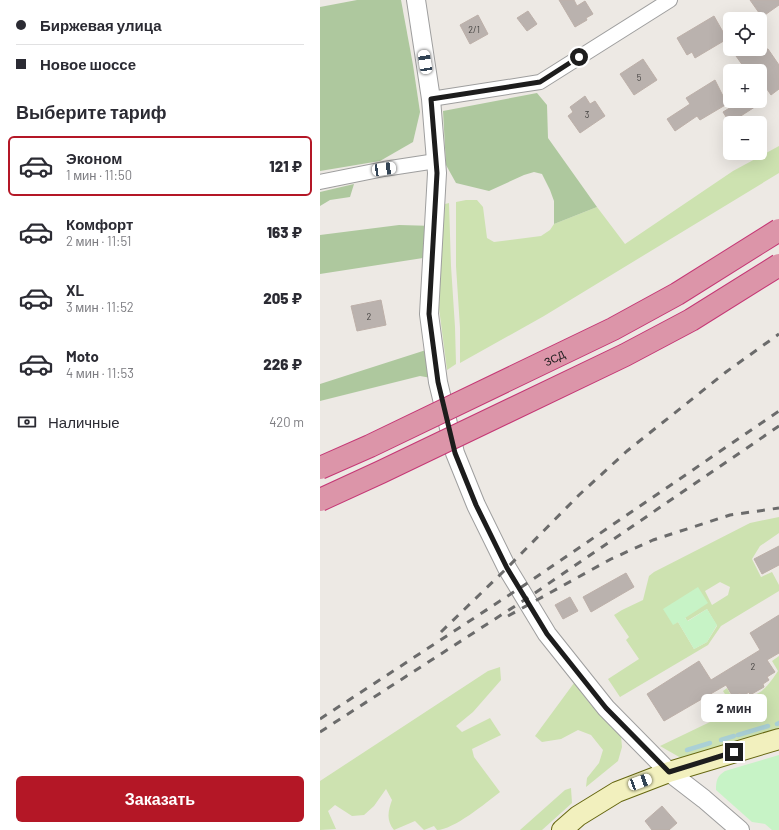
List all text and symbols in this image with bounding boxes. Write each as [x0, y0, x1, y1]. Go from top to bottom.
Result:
map controls [723, 12, 767, 160]
button: locate [723, 12, 767, 56]
text: Биржевая улица [40, 16, 162, 34]
house number: 2/1 [468, 24, 480, 35]
route start [570, 48, 588, 66]
car [417, 49, 433, 75]
text: Новое шоссе [40, 55, 136, 73]
button: + [723, 64, 767, 108]
house number: 5 [637, 72, 642, 83]
text: Выберите тариф [16, 101, 167, 123]
house number: 3 [585, 109, 590, 120]
button: − [723, 116, 767, 160]
icon: car [18, 148, 54, 184]
text: Эконом [66, 149, 122, 167]
text: 121 ₽ [269, 157, 302, 175]
car [371, 161, 397, 177]
text: 1 мин · 11:50 [66, 167, 132, 183]
icon: car [18, 214, 54, 250]
text: Комфорт [66, 215, 133, 233]
text: 163 ₽ [267, 223, 302, 241]
text: 2 мин · 11:51 [66, 233, 131, 249]
icon: car [18, 280, 54, 316]
text: XL [66, 281, 84, 299]
text: 205 ₽ [263, 289, 302, 307]
text: 3 мин · 11:52 [66, 299, 134, 315]
house number: 2 [367, 311, 372, 322]
icon: car [18, 346, 54, 382]
text: Moto [66, 347, 99, 365]
street label: ЗСД [542, 347, 567, 368]
text: 226 ₽ [263, 355, 302, 373]
text: 4 мин · 11:53 [66, 365, 134, 381]
icon: cash [16, 411, 38, 433]
text: Наличные [48, 413, 120, 431]
text: 420 m [269, 414, 304, 430]
house number: 2 [751, 661, 756, 672]
callout: 2 мин [701, 694, 767, 722]
text: 2 мин [716, 700, 752, 716]
route end [725, 743, 743, 761]
car [627, 772, 653, 792]
button: Заказать [16, 776, 304, 822]

